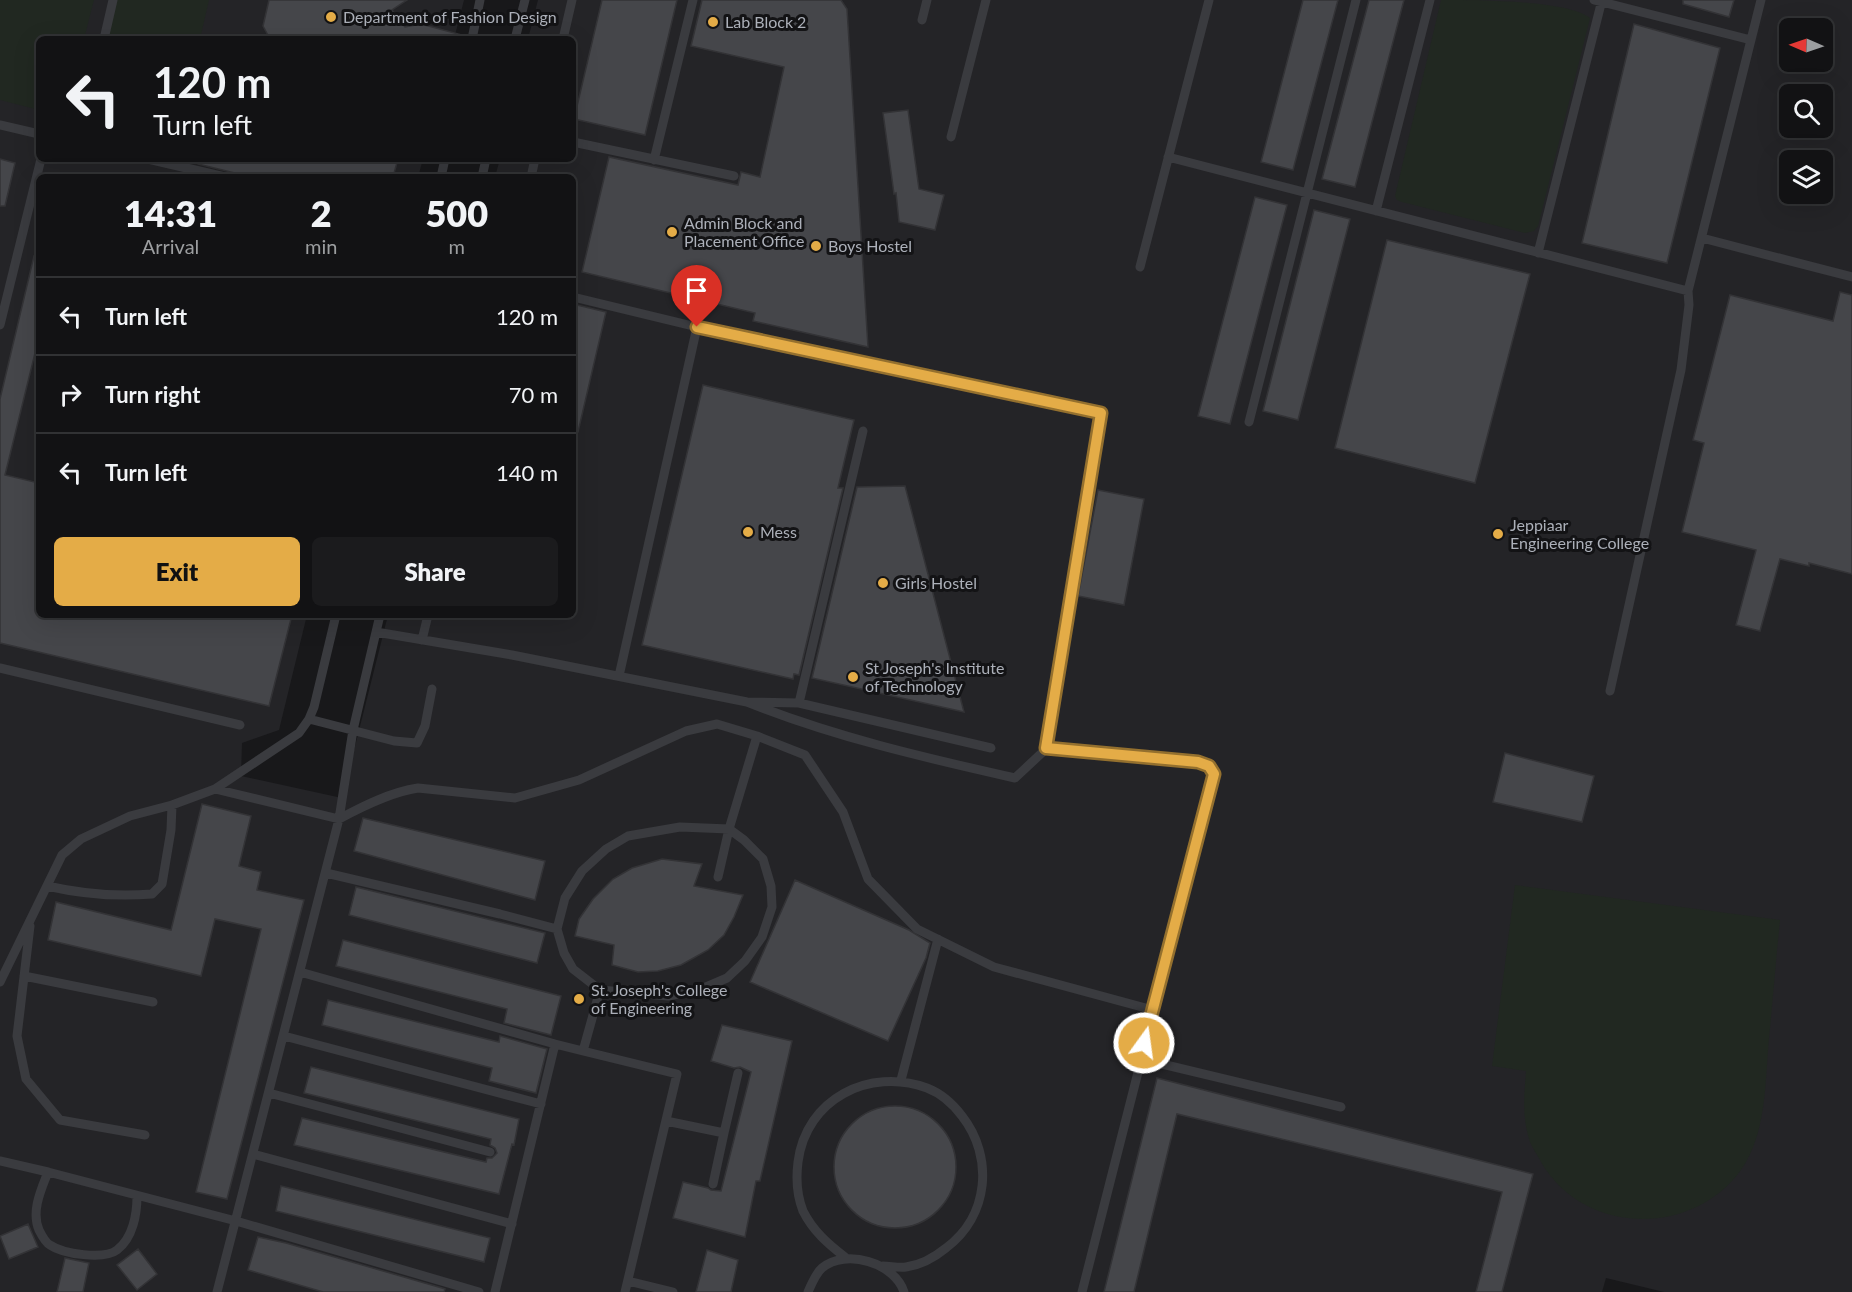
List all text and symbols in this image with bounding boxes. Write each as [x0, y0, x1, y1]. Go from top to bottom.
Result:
place label: Department of Fashion Design [343, 7, 557, 26]
marker: Department of Fashion Design [324, 10, 338, 24]
place label: Lab Block 2 [725, 12, 806, 31]
marker: Lab Block 2 [706, 15, 720, 29]
north arrow [1779, 18, 1833, 72]
map controls [1779, 18, 1833, 204]
text: 120 m [153, 57, 271, 107]
icon: left [54, 60, 132, 138]
button: search [1779, 84, 1833, 138]
text: Turn left [153, 108, 252, 141]
button: layers [1779, 150, 1833, 204]
text: 14:31 [124, 191, 217, 235]
text: 2 [311, 191, 332, 235]
text: 500 [425, 191, 488, 235]
place label: Admin Block and Placement Office [684, 213, 804, 250]
marker: Admin Block and Placement Office [665, 225, 679, 239]
text: Arrival [142, 234, 199, 258]
text: min [305, 234, 337, 258]
text: m [448, 234, 465, 258]
place label: Boys Hostel [828, 236, 912, 255]
marker: Boys Hostel [809, 239, 823, 253]
pin [671, 265, 722, 327]
icon: arrive [680, 274, 713, 307]
icon: left [54, 300, 87, 333]
text: Turn left [105, 303, 187, 330]
text: 120 m [496, 303, 558, 330]
icon: right [54, 378, 87, 411]
text: Turn right [105, 381, 200, 408]
text: 70 m [509, 381, 558, 408]
icon: left [54, 456, 87, 489]
text: Turn left [105, 459, 187, 486]
text: 140 m [496, 459, 558, 486]
place label: Jeppiaar Engineering College [1510, 515, 1649, 552]
place label: Mess [760, 522, 797, 541]
marker: Mess [741, 525, 755, 539]
marker: Jeppiaar Engineering College [1491, 527, 1505, 541]
button: Exit [54, 537, 300, 606]
button: Share [312, 537, 558, 606]
place label: Girls Hostel [895, 573, 977, 592]
marker: Girls Hostel [876, 576, 890, 590]
place label: St Joseph's Institute of Technology [865, 658, 1004, 695]
marker: St Joseph's Institute of Technology [846, 670, 860, 684]
place label: St. Joseph's College of Engineering [591, 980, 728, 1017]
marker: St. Joseph's College of Engineering [572, 992, 586, 1006]
position arrow [1112, 1011, 1176, 1075]

